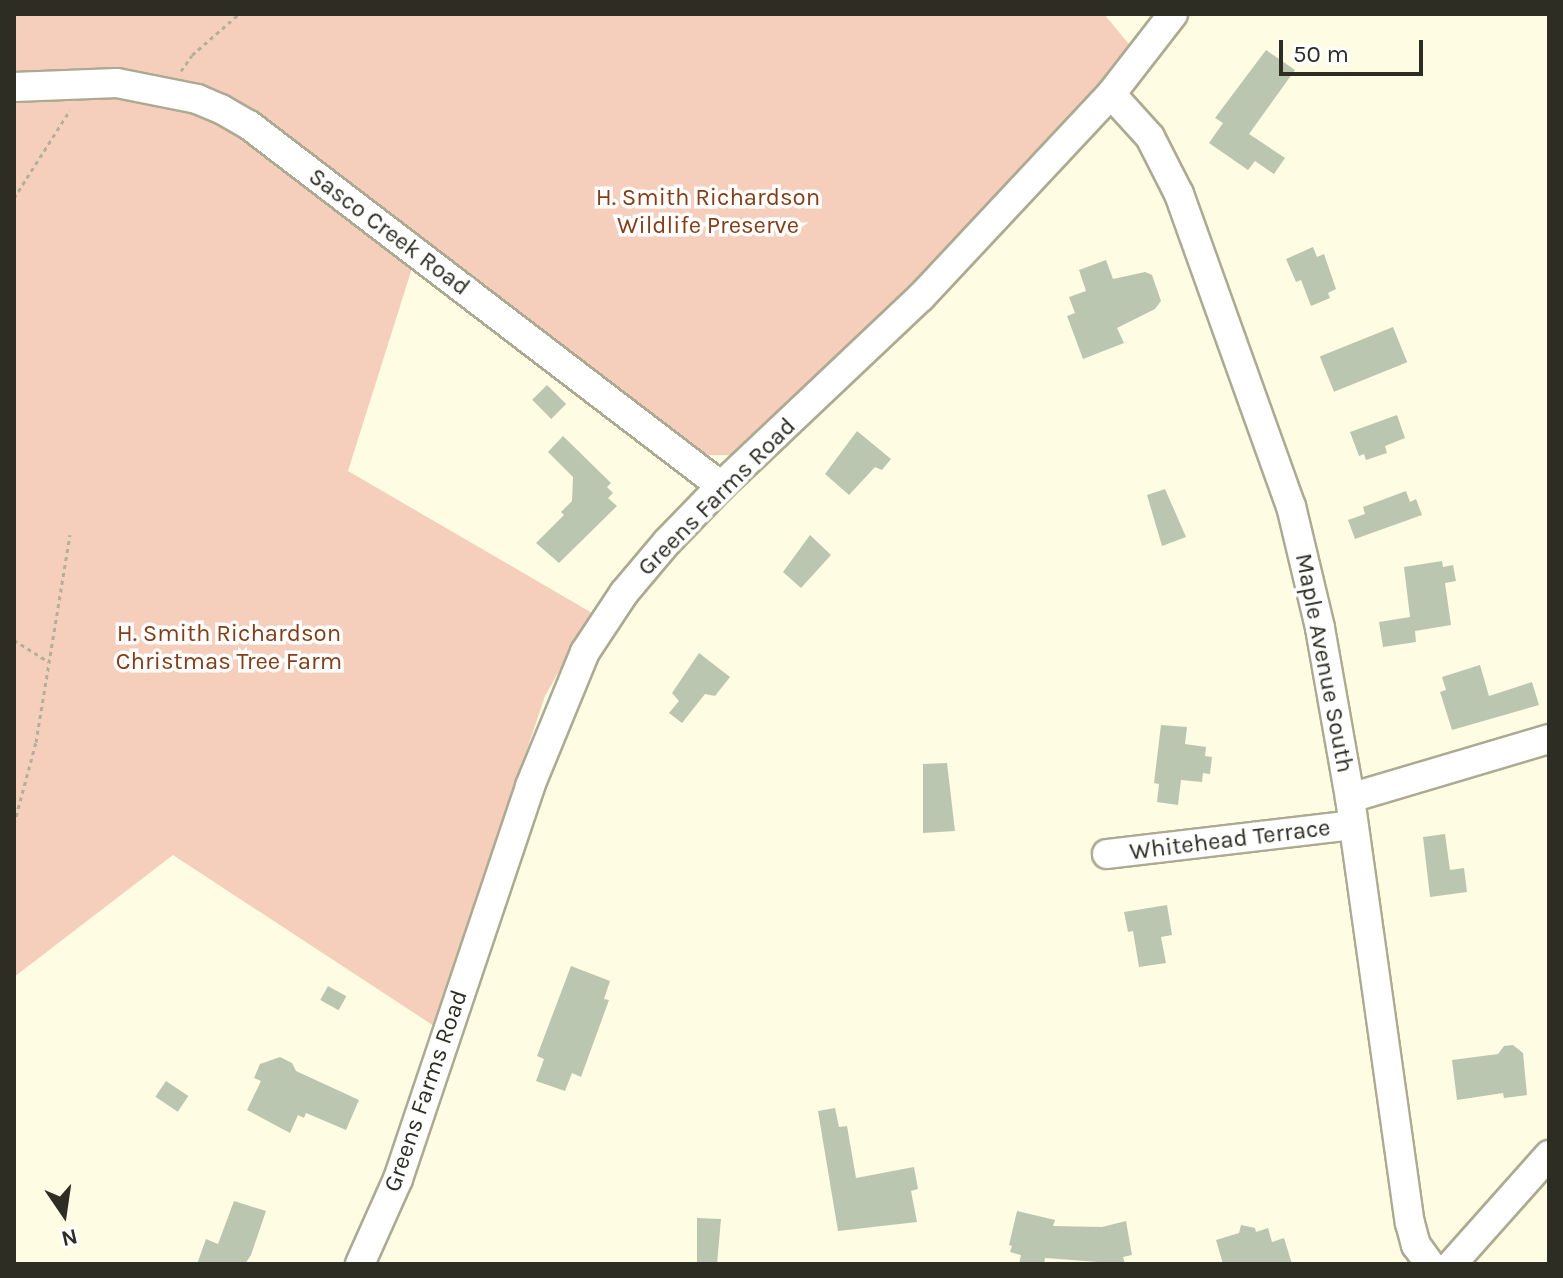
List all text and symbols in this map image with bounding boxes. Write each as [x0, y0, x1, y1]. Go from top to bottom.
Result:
scale bar [1283, 24, 1427, 74]
text: 50 m [1293, 40, 1349, 68]
street label: Sasco Creek Road [303, 162, 475, 302]
park label: H. Smith Richardson Wildlife Preserve [596, 184, 820, 240]
street label: Greens Farms Road [632, 412, 802, 582]
street label: Maple Avenue South [1289, 551, 1359, 775]
park label: H. Smith Richardson Christmas Tree Farm [116, 620, 342, 676]
street label: Whitehead Terrace [1128, 813, 1332, 867]
street label: Greens Farms Road [378, 986, 474, 1196]
north arrow [24, 1174, 104, 1254]
text: N [59, 1223, 80, 1252]

